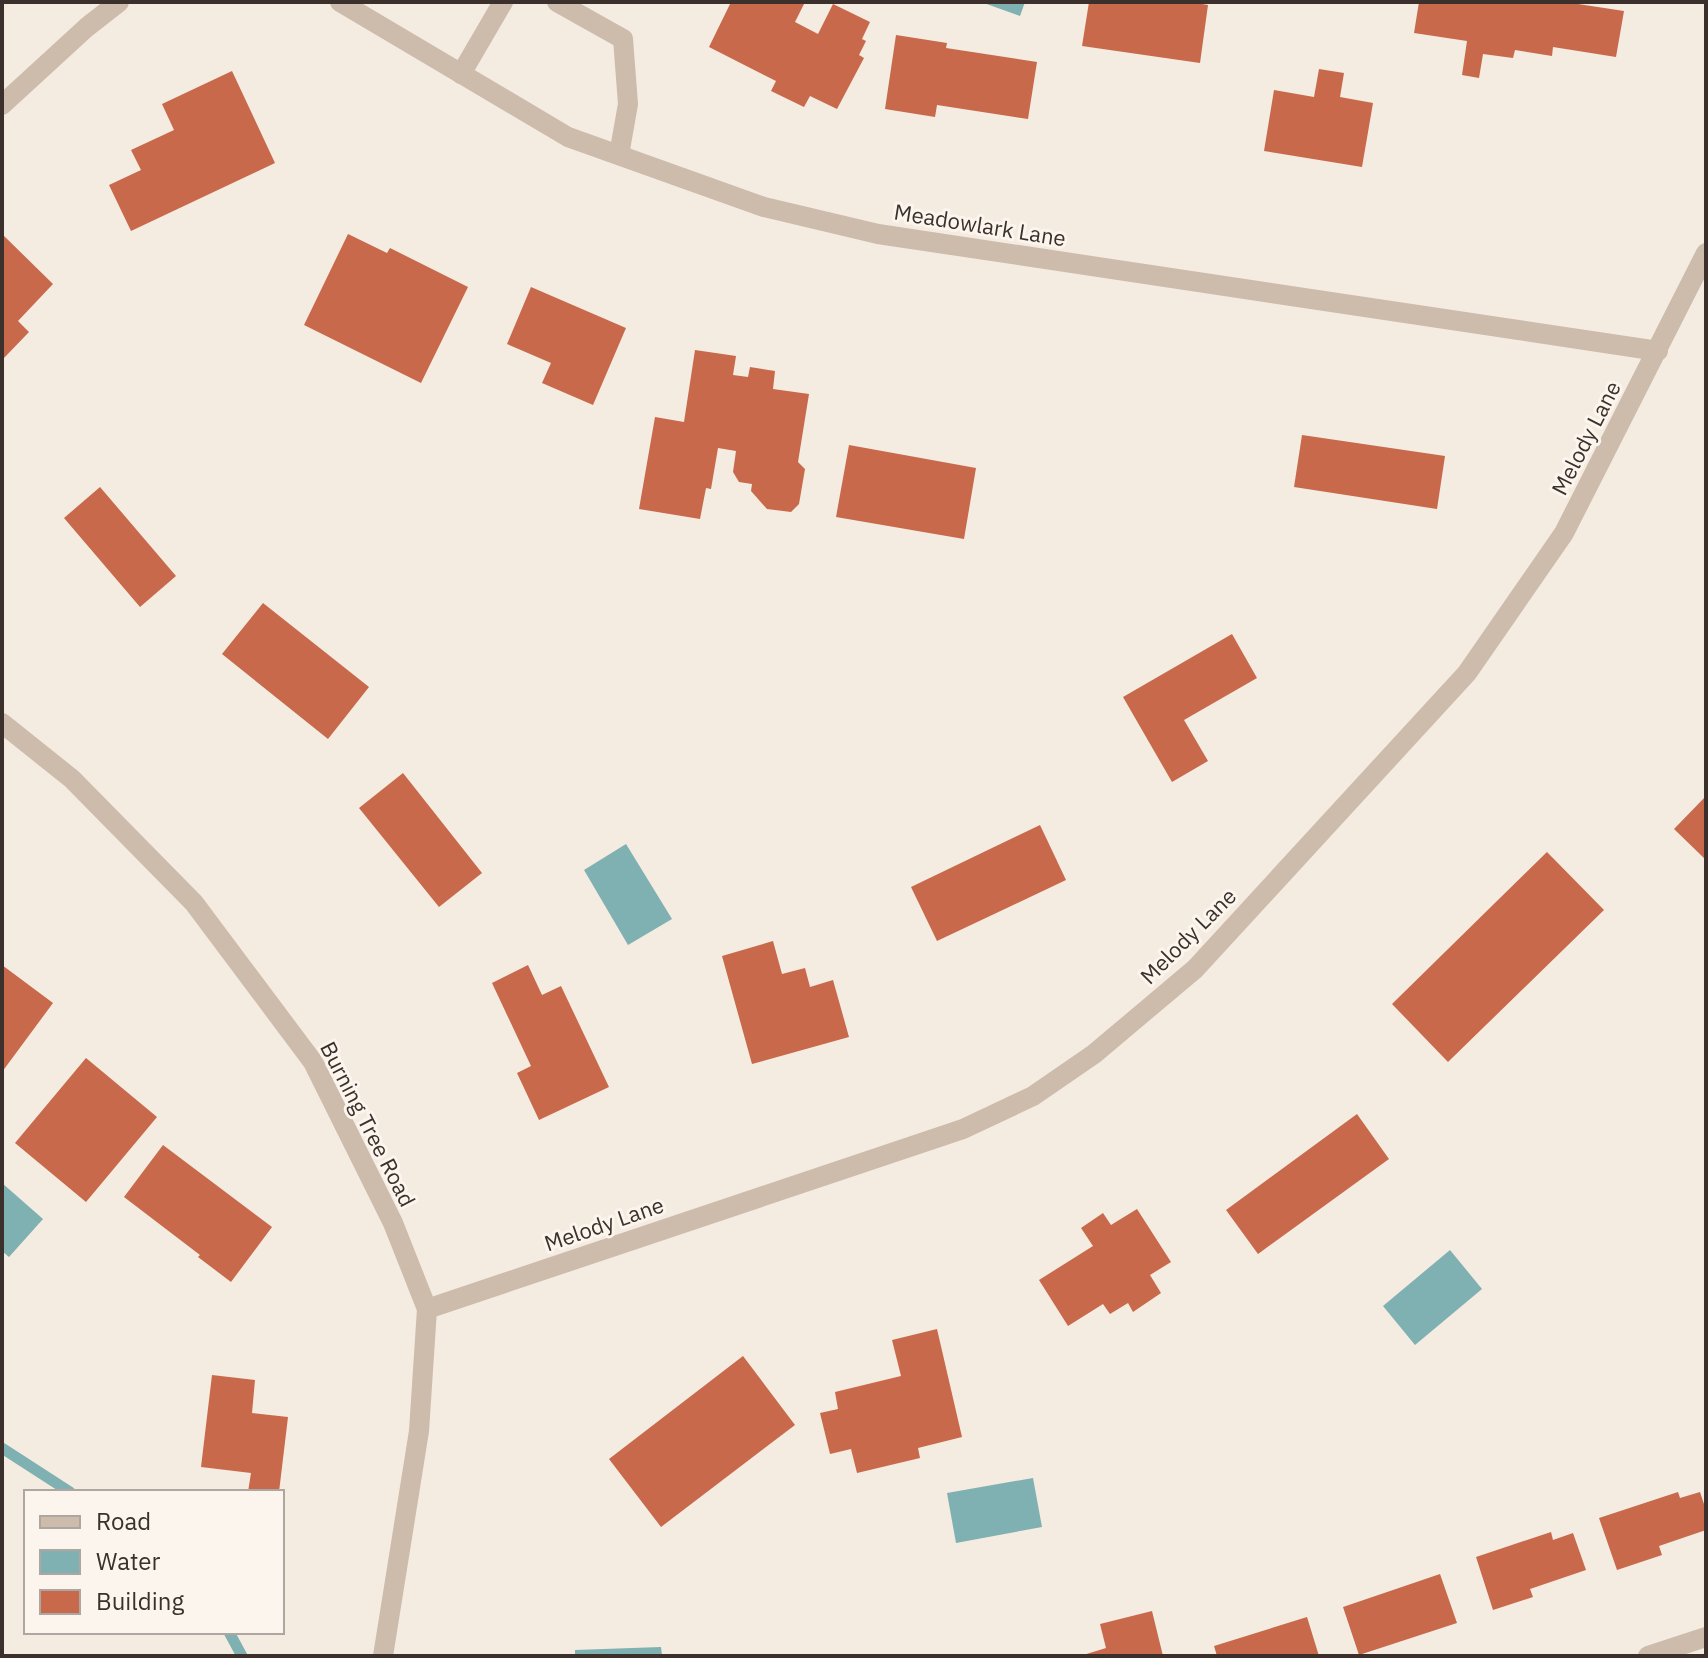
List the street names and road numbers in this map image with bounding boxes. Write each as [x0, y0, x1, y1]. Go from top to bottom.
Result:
street label: Meadowlark Lane [892, 197, 1068, 252]
street label: Melody Lane [1544, 376, 1627, 500]
street label: Melody Lane [1133, 881, 1242, 990]
street label: Burning Tree Road [314, 1036, 423, 1211]
street label: Melody Lane [540, 1190, 667, 1258]

